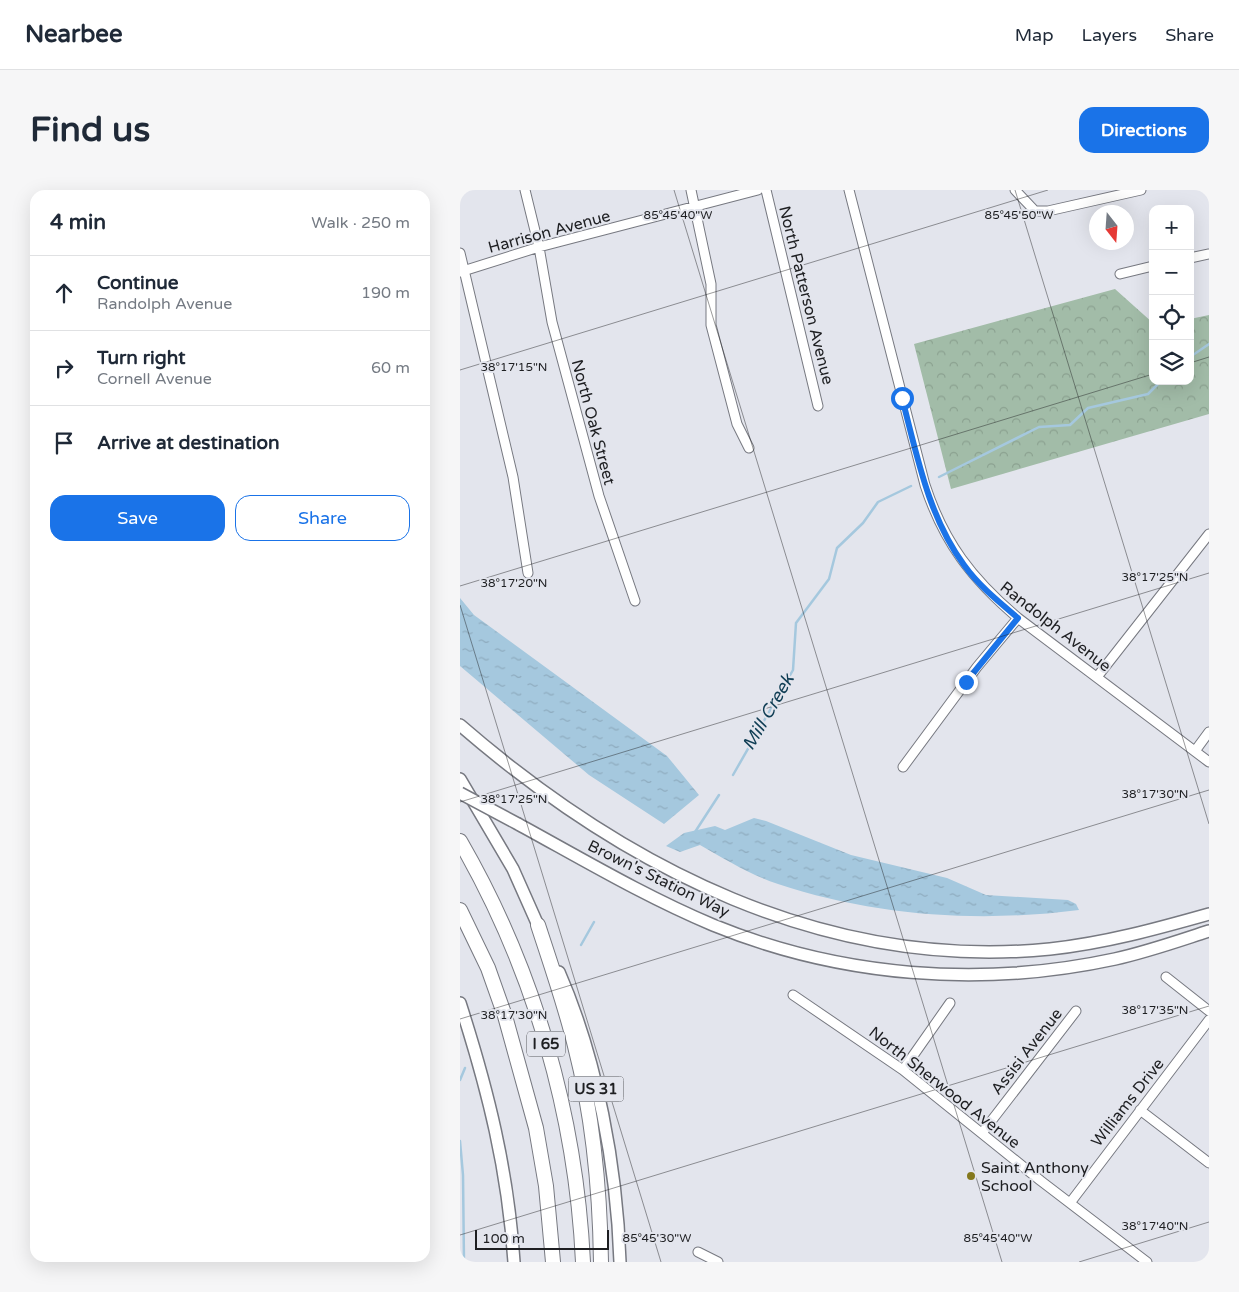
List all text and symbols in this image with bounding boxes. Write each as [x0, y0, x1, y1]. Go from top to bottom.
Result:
text: Nearbee [25, 20, 123, 49]
text: Map [1015, 24, 1054, 46]
text: Layers [1082, 24, 1137, 46]
text: Share [1165, 24, 1214, 46]
button: Directions [1079, 107, 1209, 153]
text: Find us [30, 109, 150, 151]
street label: North Patterson Avenue [774, 204, 838, 387]
north arrow [1089, 205, 1134, 250]
map controls [1149, 205, 1194, 385]
button: + [1149, 205, 1194, 250]
street label: Harrison Avenue [486, 206, 613, 258]
text: 85°45'40"W [644, 208, 712, 222]
text: 85°45'50"W [985, 208, 1053, 222]
text: 4 min [50, 210, 106, 235]
text: Walk · 250 m [311, 213, 410, 233]
button: − [1149, 250, 1194, 295]
text: Continue [97, 272, 179, 294]
icon: ahead [50, 279, 78, 307]
text: 190 m [361, 283, 410, 303]
text: Randolph Avenue [97, 294, 232, 314]
button: locate [1149, 295, 1194, 340]
button: layers [1149, 340, 1194, 385]
text: Turn right [97, 347, 185, 369]
icon: right [50, 354, 78, 382]
street label: North Oak Street [567, 357, 619, 487]
text: 60 m [371, 358, 410, 378]
text: 38°17'15"N [481, 360, 548, 374]
text: Cornell Avenue [97, 369, 212, 389]
route start [891, 387, 914, 410]
icon: arrive [50, 429, 78, 457]
text: Arrive at destination [97, 432, 280, 454]
button: Save [50, 495, 225, 541]
button: Share [235, 495, 410, 541]
text: 38°17'25"N [1122, 570, 1189, 584]
text: 38°17'20"N [481, 576, 548, 590]
street label: Randolph Avenue [996, 577, 1115, 676]
water label: Mill Creek [737, 669, 799, 754]
route end [955, 671, 978, 694]
text: 38°17'30"N [1122, 787, 1189, 801]
text: 38°17'25"N [481, 792, 548, 806]
street label: Brown's Station Way [584, 836, 733, 922]
text: 38°17'35"N [1122, 1003, 1189, 1017]
street label: Assisi Avenue [987, 1004, 1067, 1099]
text: 38°17'30"N [481, 1008, 548, 1022]
street label: North Sherwood Avenue [865, 1022, 1024, 1153]
road number: I 65 [527, 1032, 565, 1056]
street label: Williams Drive [1087, 1054, 1169, 1151]
road number: US 31 [568, 1076, 624, 1102]
place label: Saint Anthony School [981, 1158, 1089, 1196]
marker: Saint Anthony School [965, 1170, 977, 1182]
text: 38°17'40"N [1122, 1219, 1189, 1233]
scale bar [475, 1227, 609, 1250]
text: 100 m [482, 1230, 525, 1247]
text: 85°45'30"W [623, 1231, 691, 1245]
text: 85°45'40"W [964, 1231, 1032, 1245]

